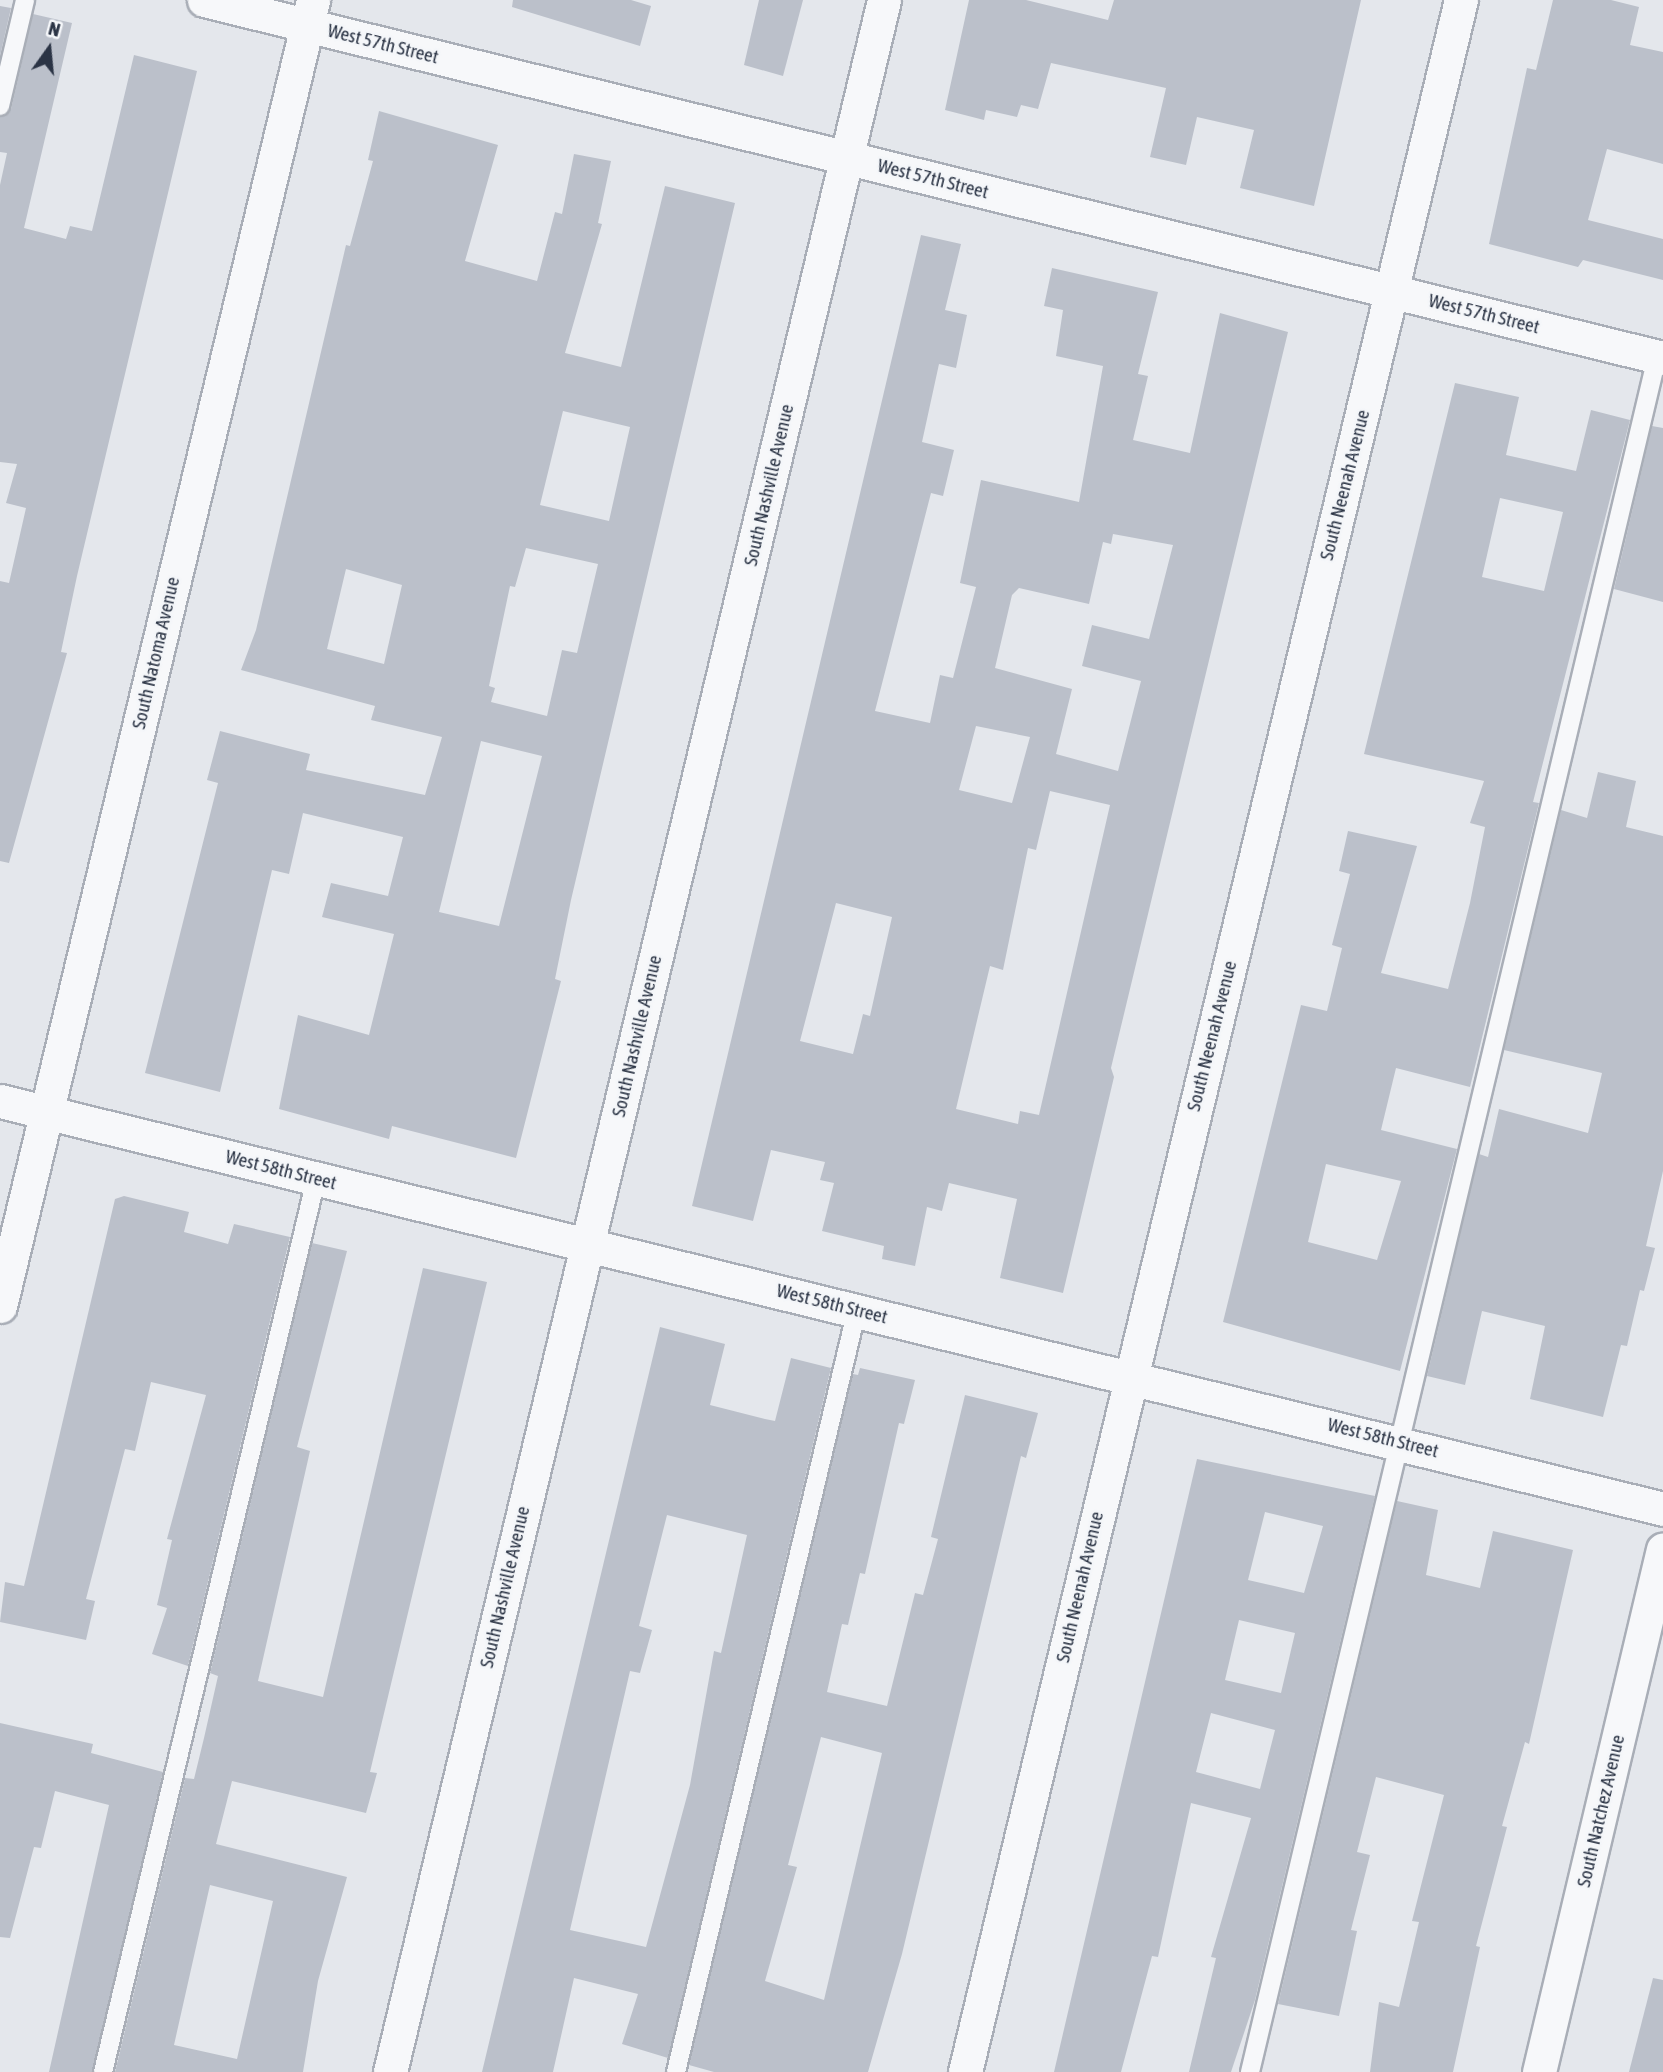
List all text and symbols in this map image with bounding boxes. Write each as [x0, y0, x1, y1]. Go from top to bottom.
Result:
north arrow [14, 14, 84, 84]
text: N [46, 17, 63, 41]
street label: West 57th Street [325, 19, 441, 69]
street label: West 57th Street [875, 154, 991, 204]
street label: West 57th Street [1426, 289, 1542, 339]
street label: South Nashville Avenue [739, 402, 799, 568]
street label: South Neenah Avenue [1315, 407, 1375, 563]
street label: South Natoma Avenue [127, 575, 185, 731]
street label: South Nashville Avenue [607, 953, 667, 1119]
street label: South Neenah Avenue [1182, 958, 1242, 1114]
street label: West 58th Street [223, 1145, 339, 1195]
street label: West 58th Street [774, 1279, 890, 1329]
street label: West 58th Street [1325, 1413, 1441, 1463]
street label: South Nashville Avenue [475, 1504, 535, 1670]
street label: South Neenah Avenue [1052, 1509, 1108, 1665]
street label: South Natchez Avenue [1572, 1733, 1630, 1889]

